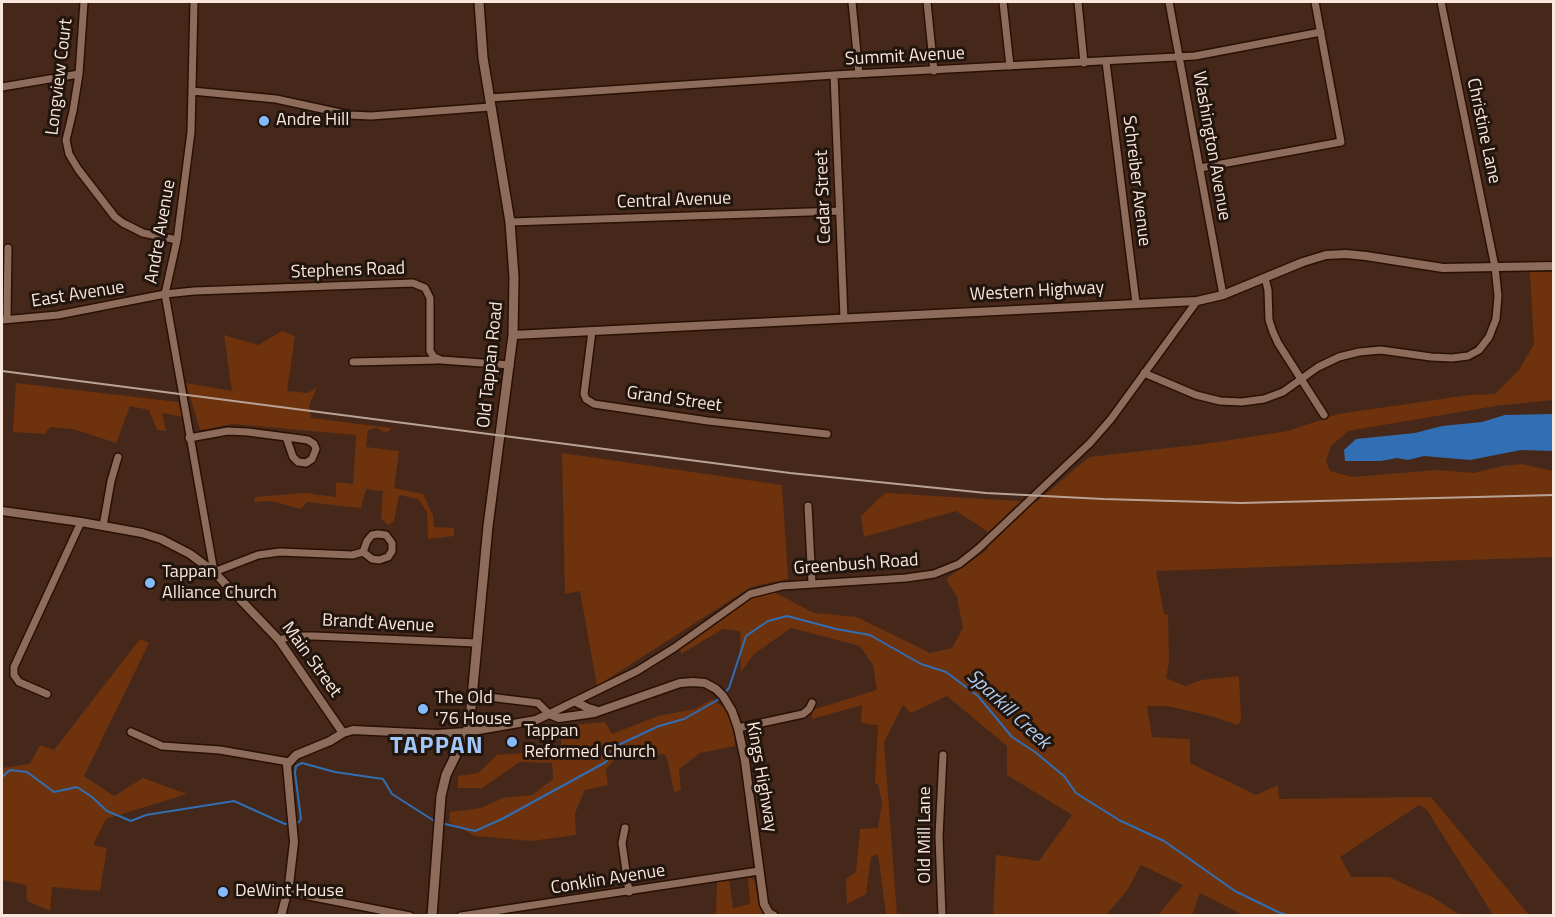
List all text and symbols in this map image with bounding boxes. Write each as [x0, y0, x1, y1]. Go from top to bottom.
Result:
street label: Longview Court [42, 17, 78, 137]
street label: Summit Avenue [845, 43, 965, 71]
street label: Washington Avenue [1187, 70, 1235, 222]
street label: Christine Lane [1461, 76, 1505, 186]
place label: Andre Hill [276, 110, 349, 132]
marker: Andre Hill [257, 114, 271, 128]
street label: Schreiber Avenue [1117, 114, 1155, 248]
street label: Cedar Street [812, 150, 836, 244]
street label: Andre Avenue [141, 178, 181, 286]
street label: Central Avenue [617, 188, 731, 214]
street label: Stephens Road [291, 258, 405, 284]
street label: East Avenue [30, 277, 126, 313]
street label: Western Highway [969, 278, 1105, 306]
street label: Old Tappan Road [474, 301, 508, 429]
street label: Grand Street [625, 383, 723, 417]
street label: Greenbush Road [793, 550, 919, 580]
place label: Tappan Alliance Church [162, 562, 277, 604]
marker: Tappan Alliance Church [143, 576, 157, 590]
street label: Brandt Avenue [321, 610, 435, 638]
street label: Main Street [276, 618, 346, 702]
water label: Sparkill Creek [961, 665, 1055, 755]
place label: The Old '76 House [435, 688, 511, 730]
marker: The Old '76 House [416, 702, 430, 716]
street label: Kings Highway [741, 720, 781, 834]
place label: Tappan Reformed Church [524, 721, 656, 764]
district label: TAPPAN [390, 733, 484, 761]
marker: Tappan Reformed Church [505, 735, 519, 749]
street label: Old Mill Lane [915, 786, 937, 884]
street label: Conklin Avenue [549, 860, 667, 900]
place label: DeWint House [235, 881, 344, 903]
marker: DeWint House [216, 885, 230, 899]

